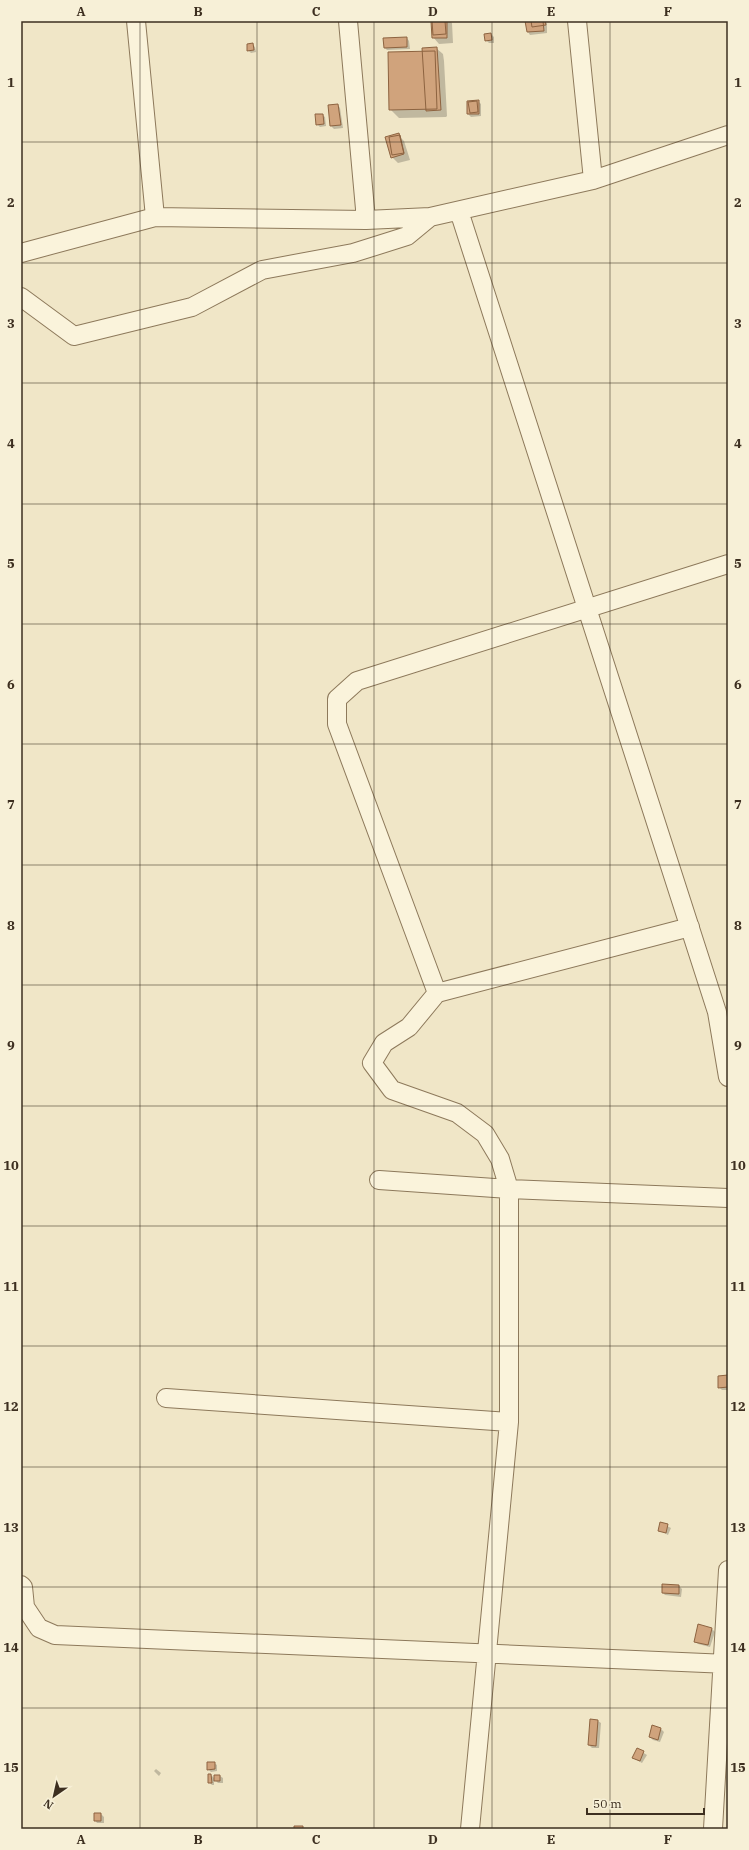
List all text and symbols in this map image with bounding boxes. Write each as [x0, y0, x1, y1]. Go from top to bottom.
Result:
text: A [76, 3, 86, 20]
text: B [193, 3, 203, 20]
text: C [312, 3, 321, 20]
text: D [428, 3, 438, 20]
text: E [547, 3, 555, 20]
text: F [664, 3, 672, 20]
text: 1 [7, 74, 15, 91]
text: 1 [734, 74, 742, 91]
text: 2 [7, 194, 15, 211]
text: 2 [734, 194, 742, 211]
text: 3 [7, 315, 15, 332]
text: 3 [734, 315, 742, 332]
text: 4 [7, 435, 15, 452]
text: 4 [734, 435, 742, 452]
text: 5 [7, 555, 15, 572]
text: 5 [734, 555, 742, 572]
text: 6 [7, 676, 15, 693]
text: 6 [734, 676, 742, 693]
text: 7 [7, 796, 15, 813]
text: 7 [734, 796, 742, 813]
text: 8 [7, 917, 15, 934]
text: 8 [734, 917, 742, 934]
text: 9 [7, 1037, 15, 1054]
text: 9 [734, 1037, 742, 1054]
text: 10 [3, 1157, 19, 1174]
text: 10 [730, 1157, 746, 1174]
text: 11 [3, 1278, 19, 1295]
text: 11 [730, 1278, 746, 1295]
text: 12 [3, 1398, 19, 1415]
text: 12 [730, 1398, 746, 1415]
text: 13 [3, 1519, 19, 1536]
text: 13 [730, 1519, 746, 1536]
text: 14 [3, 1639, 19, 1656]
text: 14 [730, 1639, 746, 1656]
text: 15 [3, 1759, 19, 1776]
text: 15 [730, 1759, 746, 1776]
north arrow [34, 1776, 74, 1816]
scale bar [587, 1790, 704, 1816]
text: N [41, 1796, 56, 1813]
text: 50 m [593, 1796, 622, 1811]
text: A [76, 1831, 86, 1848]
text: B [193, 1831, 203, 1848]
text: C [312, 1831, 321, 1848]
text: D [428, 1831, 438, 1848]
text: E [547, 1831, 555, 1848]
text: F [664, 1831, 672, 1848]

